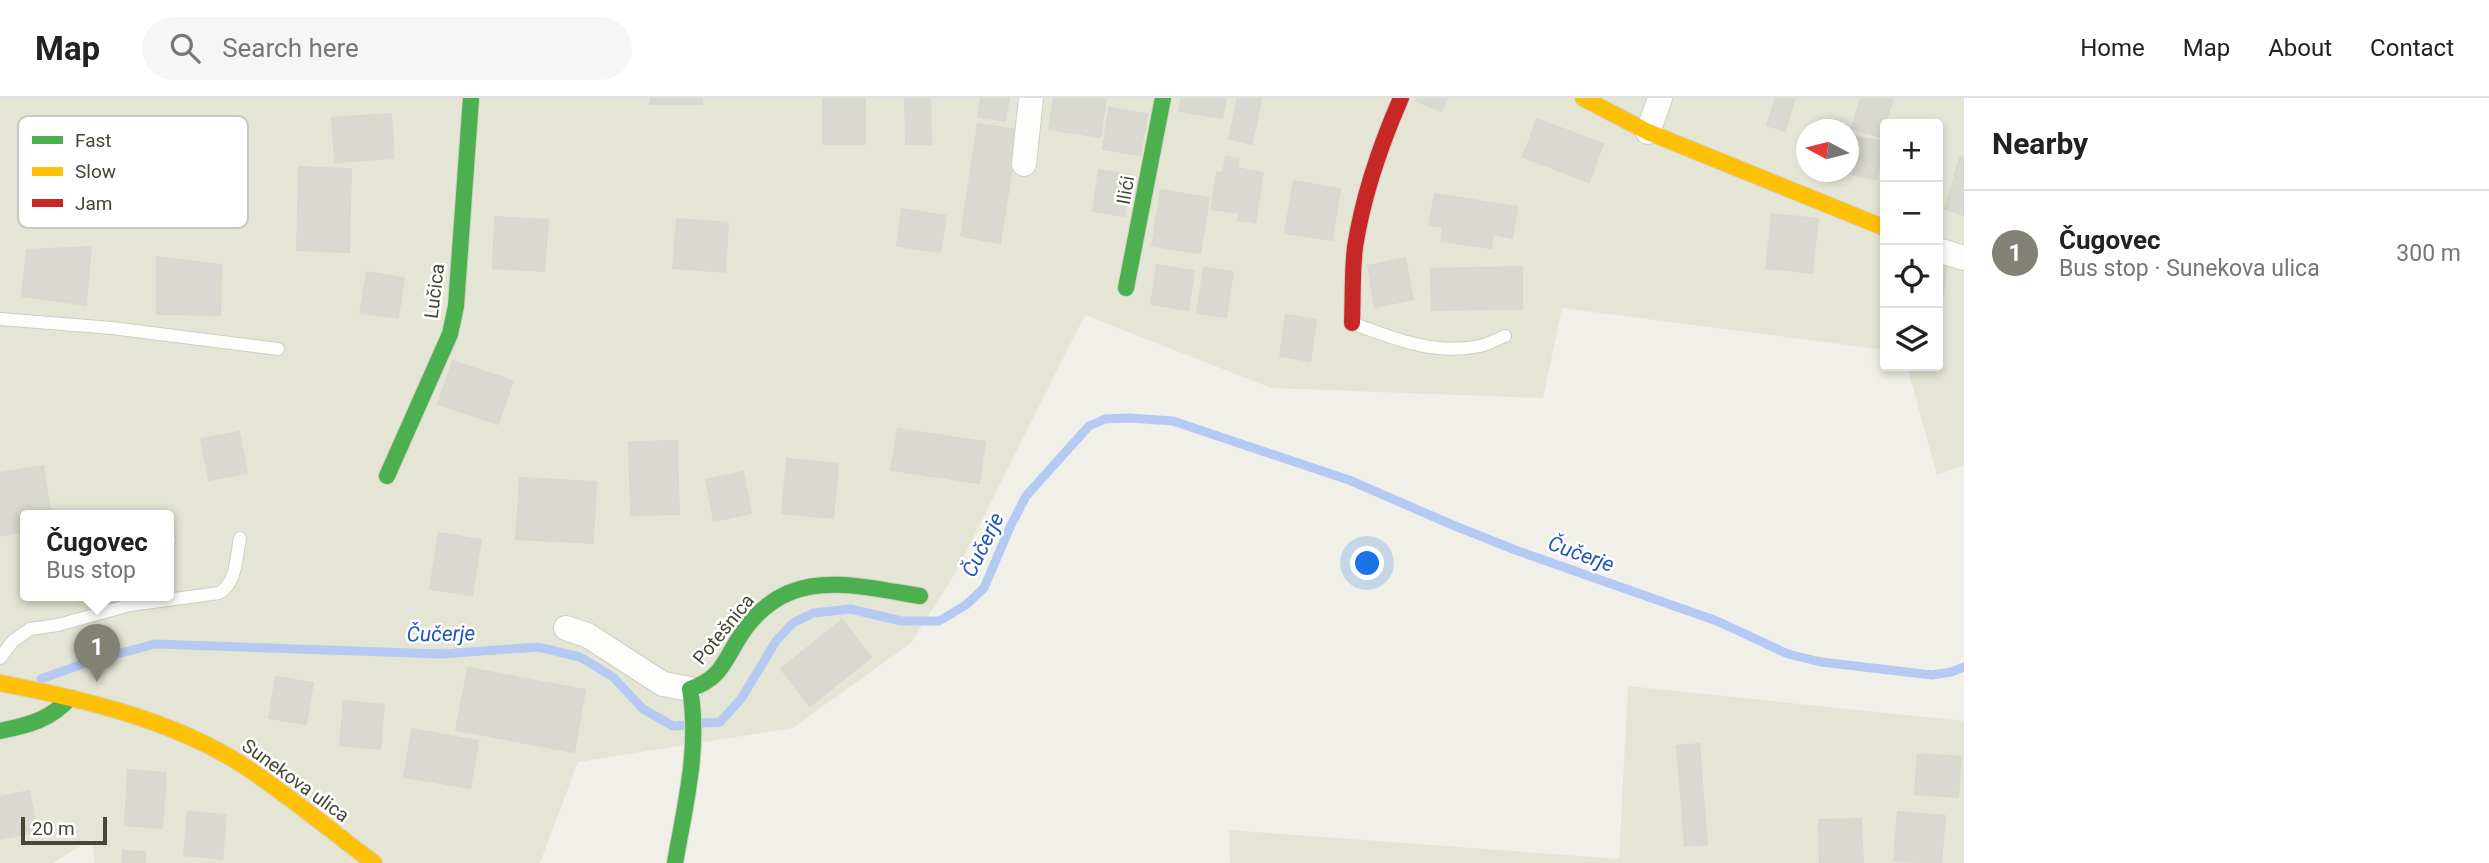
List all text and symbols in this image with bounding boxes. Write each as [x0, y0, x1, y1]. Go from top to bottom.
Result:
search box [142, 17, 632, 80]
text: Map [35, 29, 100, 68]
icon: search [166, 29, 204, 67]
text: Search here [222, 33, 359, 63]
text: Home [2080, 34, 2145, 62]
text: Map [2183, 34, 2230, 62]
text: About [2268, 34, 2332, 62]
text: Contact [2370, 34, 2454, 62]
legend [18, 116, 248, 228]
north arrow [1796, 119, 1859, 182]
map controls [1880, 119, 1943, 371]
button: + [1880, 119, 1943, 182]
text: Nearby [1992, 126, 2088, 161]
text: Fast [75, 129, 112, 152]
text: Slow [75, 160, 116, 183]
street label: Ilići [1112, 174, 1139, 206]
button: − [1880, 182, 1943, 245]
text: Jam [75, 192, 112, 215]
text: Čugovec [2059, 225, 2161, 255]
text: 1 [2008, 240, 2022, 267]
text: 300 m [2396, 240, 2461, 267]
button: locate [1880, 245, 1943, 308]
text: Bus stop · Sunekova ulica [2059, 255, 2320, 282]
street label: Lučica [420, 262, 449, 320]
button: layers [1880, 308, 1943, 371]
water label: Čučerje [957, 509, 1009, 581]
popup [20, 510, 174, 601]
text: Čugovec [46, 527, 148, 557]
water label: Čučerje [1545, 531, 1617, 577]
your location [1350, 546, 1384, 580]
text: Bus stop [46, 557, 136, 584]
street label: Potešnica [688, 589, 759, 669]
water label: Čučerje [407, 621, 476, 647]
pin: 1 [74, 624, 120, 682]
street label: Sunekova ulica [238, 734, 354, 827]
scale bar [21, 814, 107, 846]
text: 20 m [32, 817, 75, 840]

